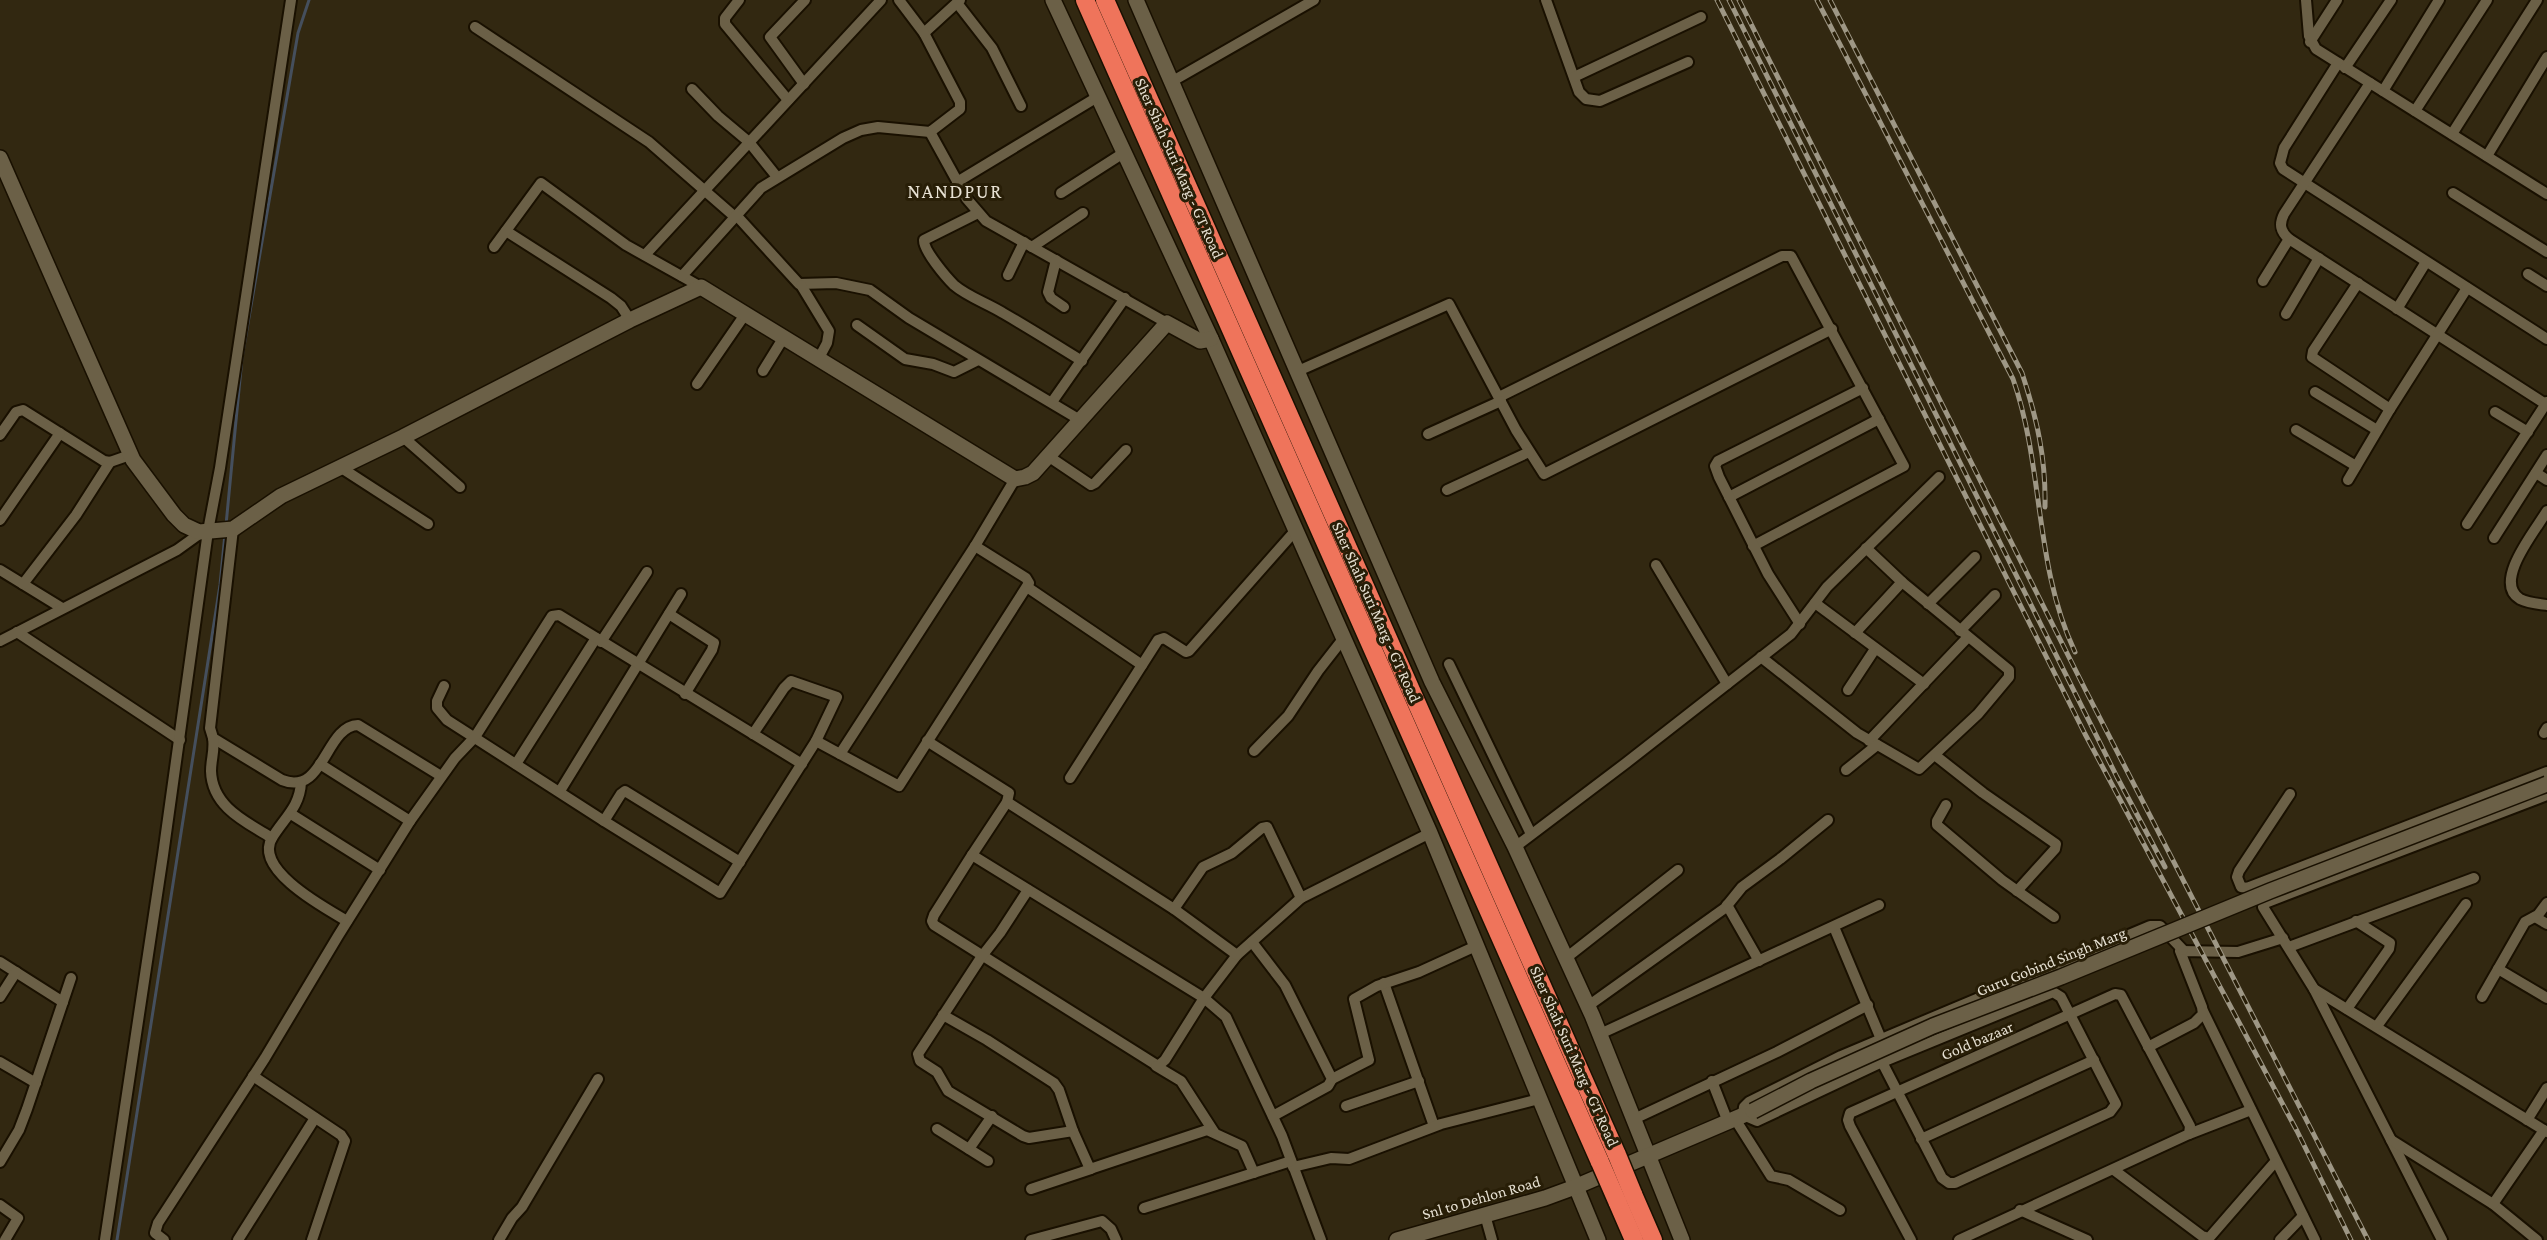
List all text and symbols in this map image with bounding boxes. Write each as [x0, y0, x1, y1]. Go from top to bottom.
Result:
street label: Sher Shah Suri Marg - GT Road [1131, 75, 1227, 262]
district label: NANDPUR [907, 180, 1003, 202]
street label: Sher Shah Suri Marg - GT Road [1328, 519, 1424, 706]
street label: Guru Gobind Singh Marg [1974, 924, 2129, 1000]
street label: Sher Shah Suri Marg - GT Road [1526, 963, 1622, 1150]
street label: Gold bazaar [1939, 1018, 2016, 1063]
street label: Snl to Dehlon Road [1420, 1172, 1543, 1222]

